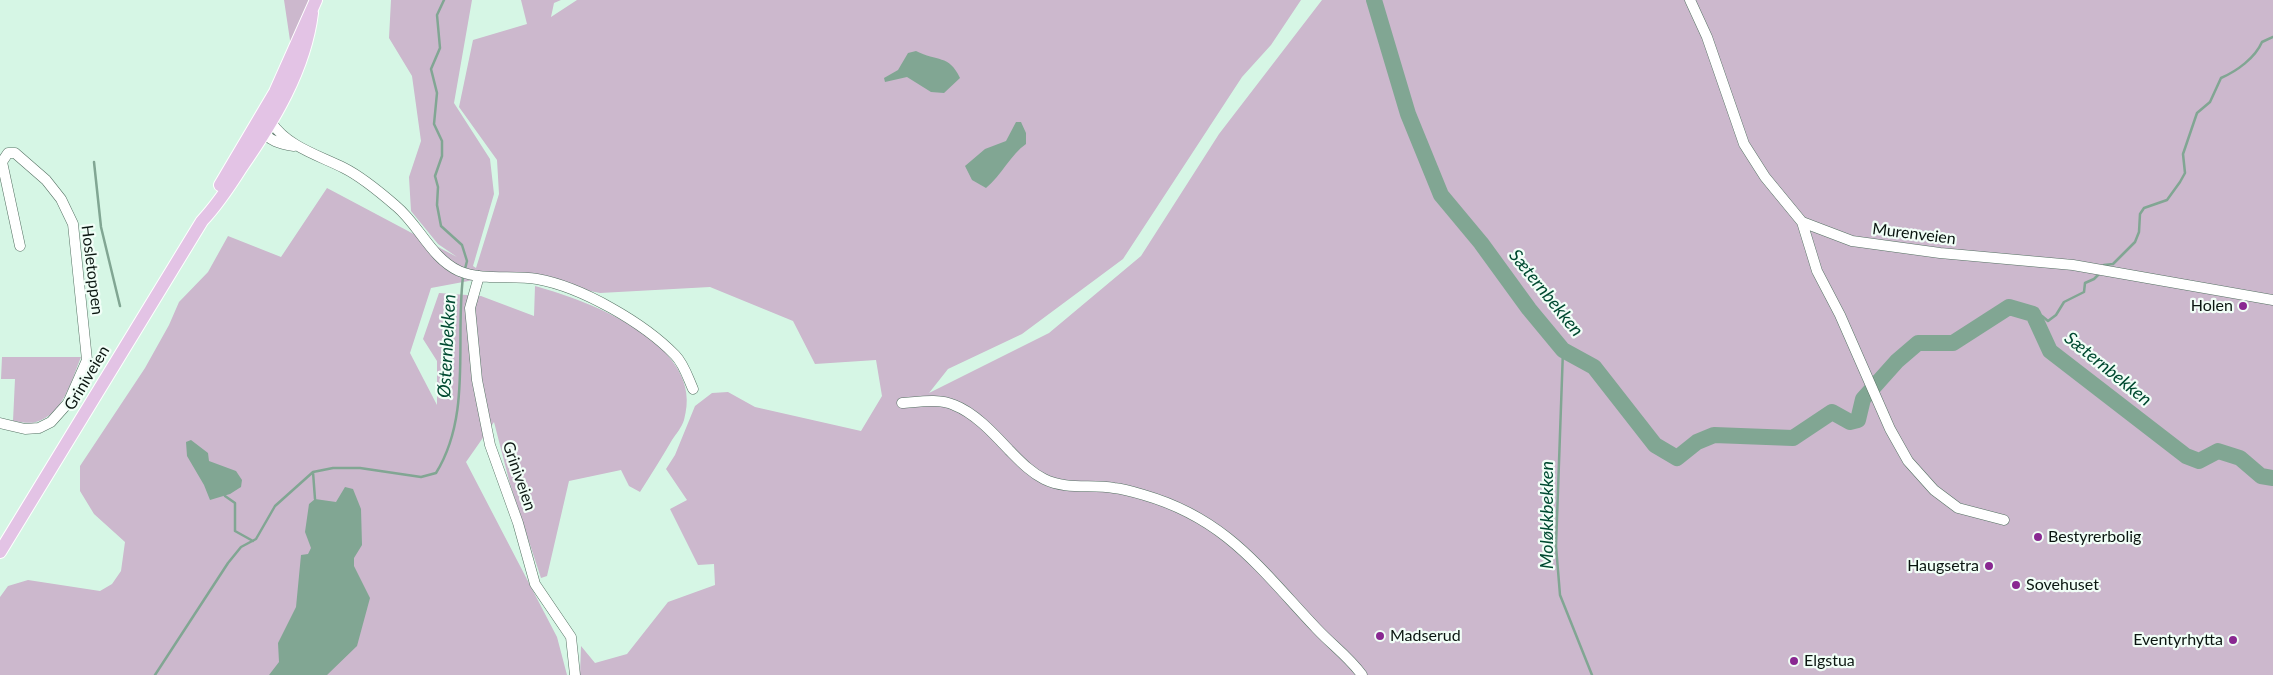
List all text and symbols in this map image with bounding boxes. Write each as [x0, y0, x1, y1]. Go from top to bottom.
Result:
street label: Murenveien [1871, 219, 1957, 249]
street label: Hosletoppen [77, 224, 107, 316]
water label: Sæternbekken [1504, 245, 1588, 341]
water label: Østernbekken [433, 294, 461, 398]
place label: Holen [2191, 296, 2233, 316]
marker: Holen [2237, 300, 2249, 312]
water label: Sæternbekken [2060, 327, 2156, 411]
street label: Griniveien [60, 342, 114, 414]
street label: Griniveien [498, 439, 540, 513]
water label: Moløkkbekken [1536, 461, 1558, 569]
place label: Bestyrerbolig [2048, 527, 2141, 547]
marker: Bestyrerbolig [2032, 531, 2044, 543]
place label: Haugsetra [1907, 556, 1979, 576]
marker: Haugsetra [1983, 560, 1995, 572]
place label: Sovehuset [2026, 575, 2099, 595]
marker: Sovehuset [2010, 579, 2022, 591]
place label: Madserud [1390, 626, 1461, 646]
marker: Madserud [1374, 630, 1386, 642]
place label: Eventyrhytta [2133, 630, 2223, 650]
marker: Eventyrhytta [2227, 634, 2239, 646]
place label: Elgstua [1804, 651, 1855, 671]
marker: Elgstua [1788, 655, 1800, 667]

